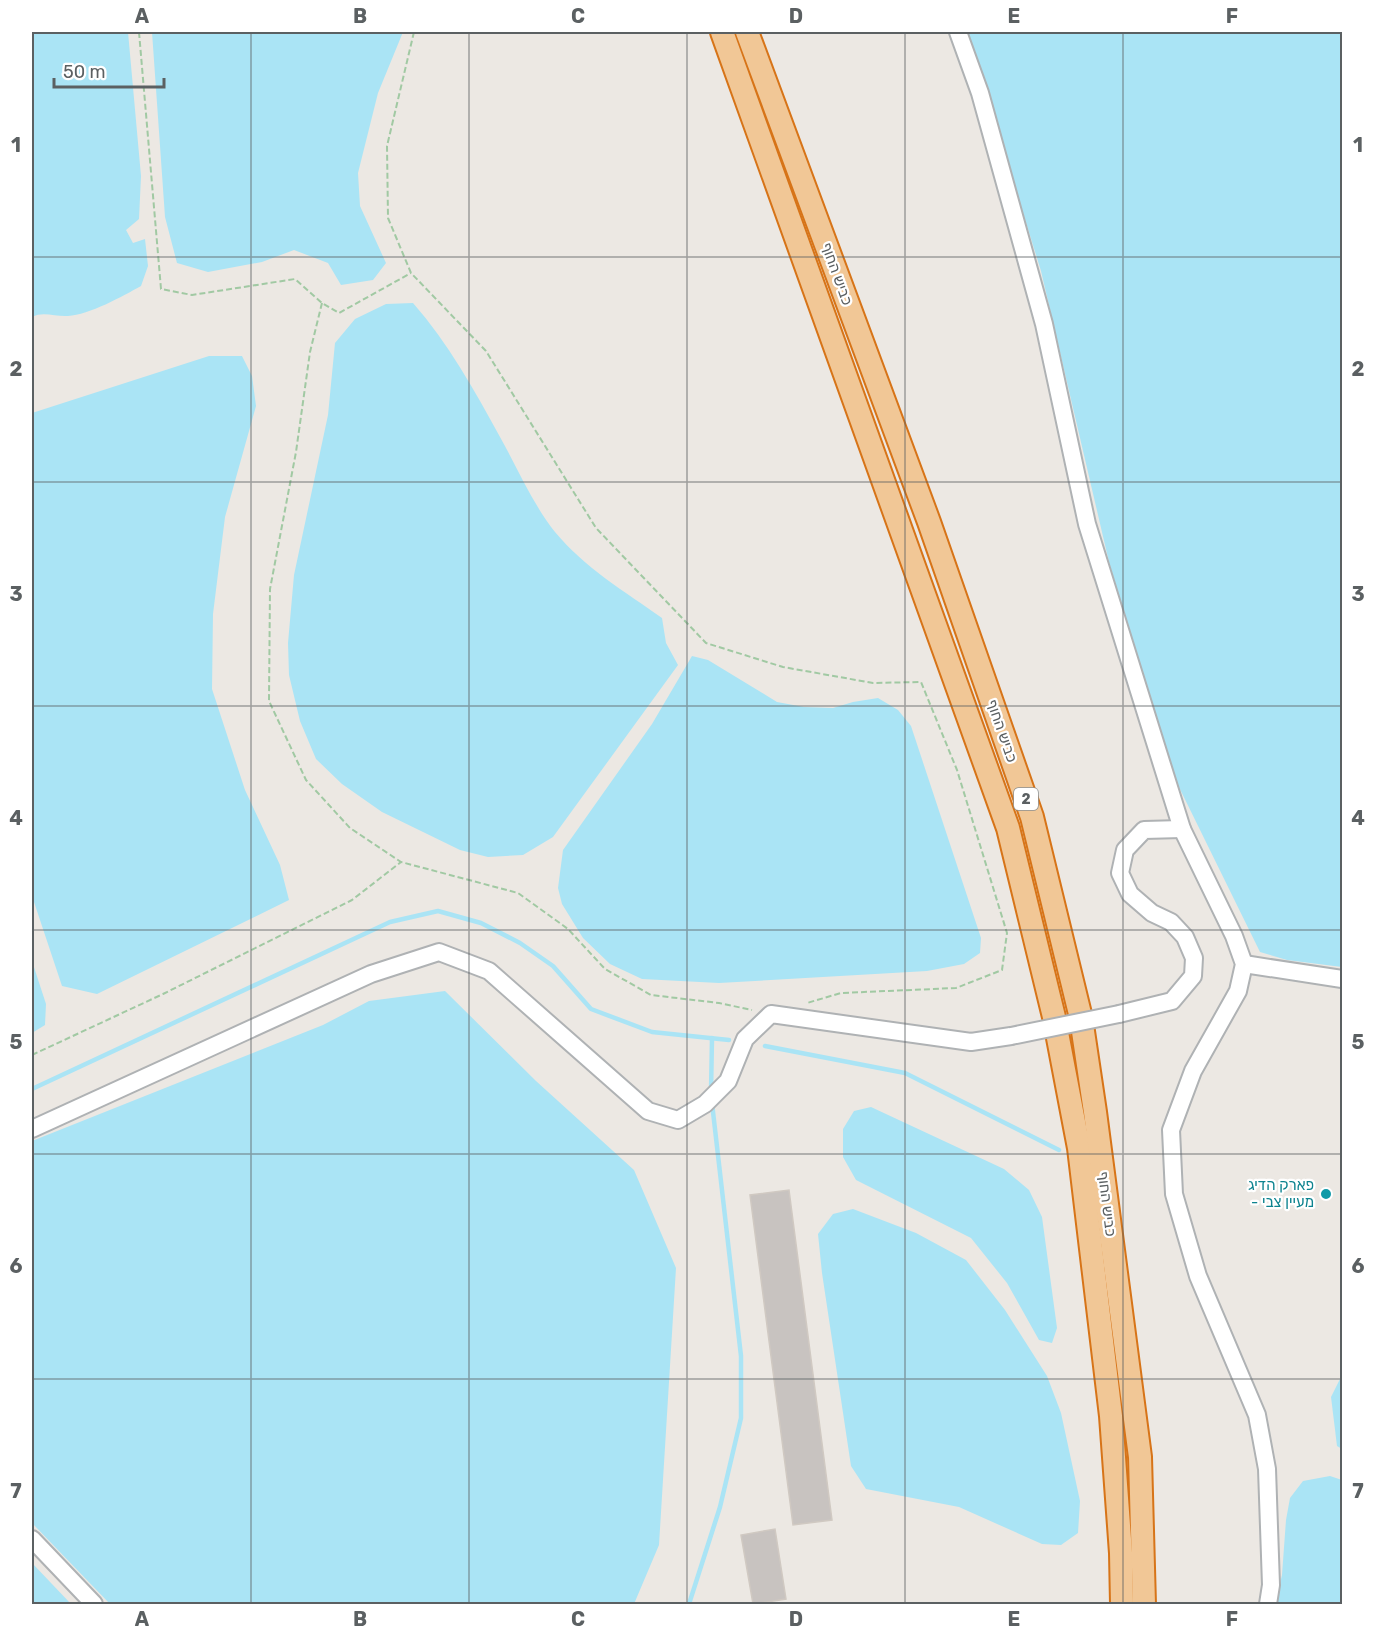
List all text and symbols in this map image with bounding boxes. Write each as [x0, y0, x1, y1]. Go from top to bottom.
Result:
text: A [135, 4, 150, 28]
text: B [353, 4, 367, 28]
text: C [571, 4, 585, 28]
text: D [789, 4, 803, 28]
text: E [1008, 4, 1020, 28]
text: F [1226, 4, 1238, 28]
scale bar [54, 51, 164, 89]
text: 50 m [63, 61, 106, 83]
text: 1 [11, 133, 21, 157]
text: 1 [1353, 133, 1363, 157]
street label: כביש החוף [817, 240, 857, 308]
text: 2 [10, 357, 23, 381]
text: 2 [1352, 357, 1365, 381]
text: 3 [9, 582, 23, 606]
text: 3 [1351, 582, 1365, 606]
street label: כביש החוף [983, 697, 1021, 765]
road number: 2 [1014, 788, 1038, 810]
text: 4 [9, 806, 23, 830]
text: 4 [1351, 806, 1365, 830]
text: 5 [10, 1030, 23, 1054]
text: 5 [1352, 1030, 1365, 1054]
street label: כביש החוף [1094, 1170, 1120, 1238]
place label: פארק הדיג - מעיין צבי [1248, 1176, 1314, 1211]
marker: פארק הדיג - מעיין צבי [1319, 1187, 1333, 1201]
text: 6 [9, 1254, 23, 1278]
text: 6 [1351, 1254, 1365, 1278]
text: 7 [10, 1479, 22, 1503]
text: 7 [1352, 1479, 1364, 1503]
text: A [135, 1607, 150, 1631]
text: B [353, 1607, 367, 1631]
text: C [571, 1607, 585, 1631]
text: D [789, 1607, 803, 1631]
text: E [1008, 1607, 1020, 1631]
text: F [1226, 1607, 1238, 1631]

